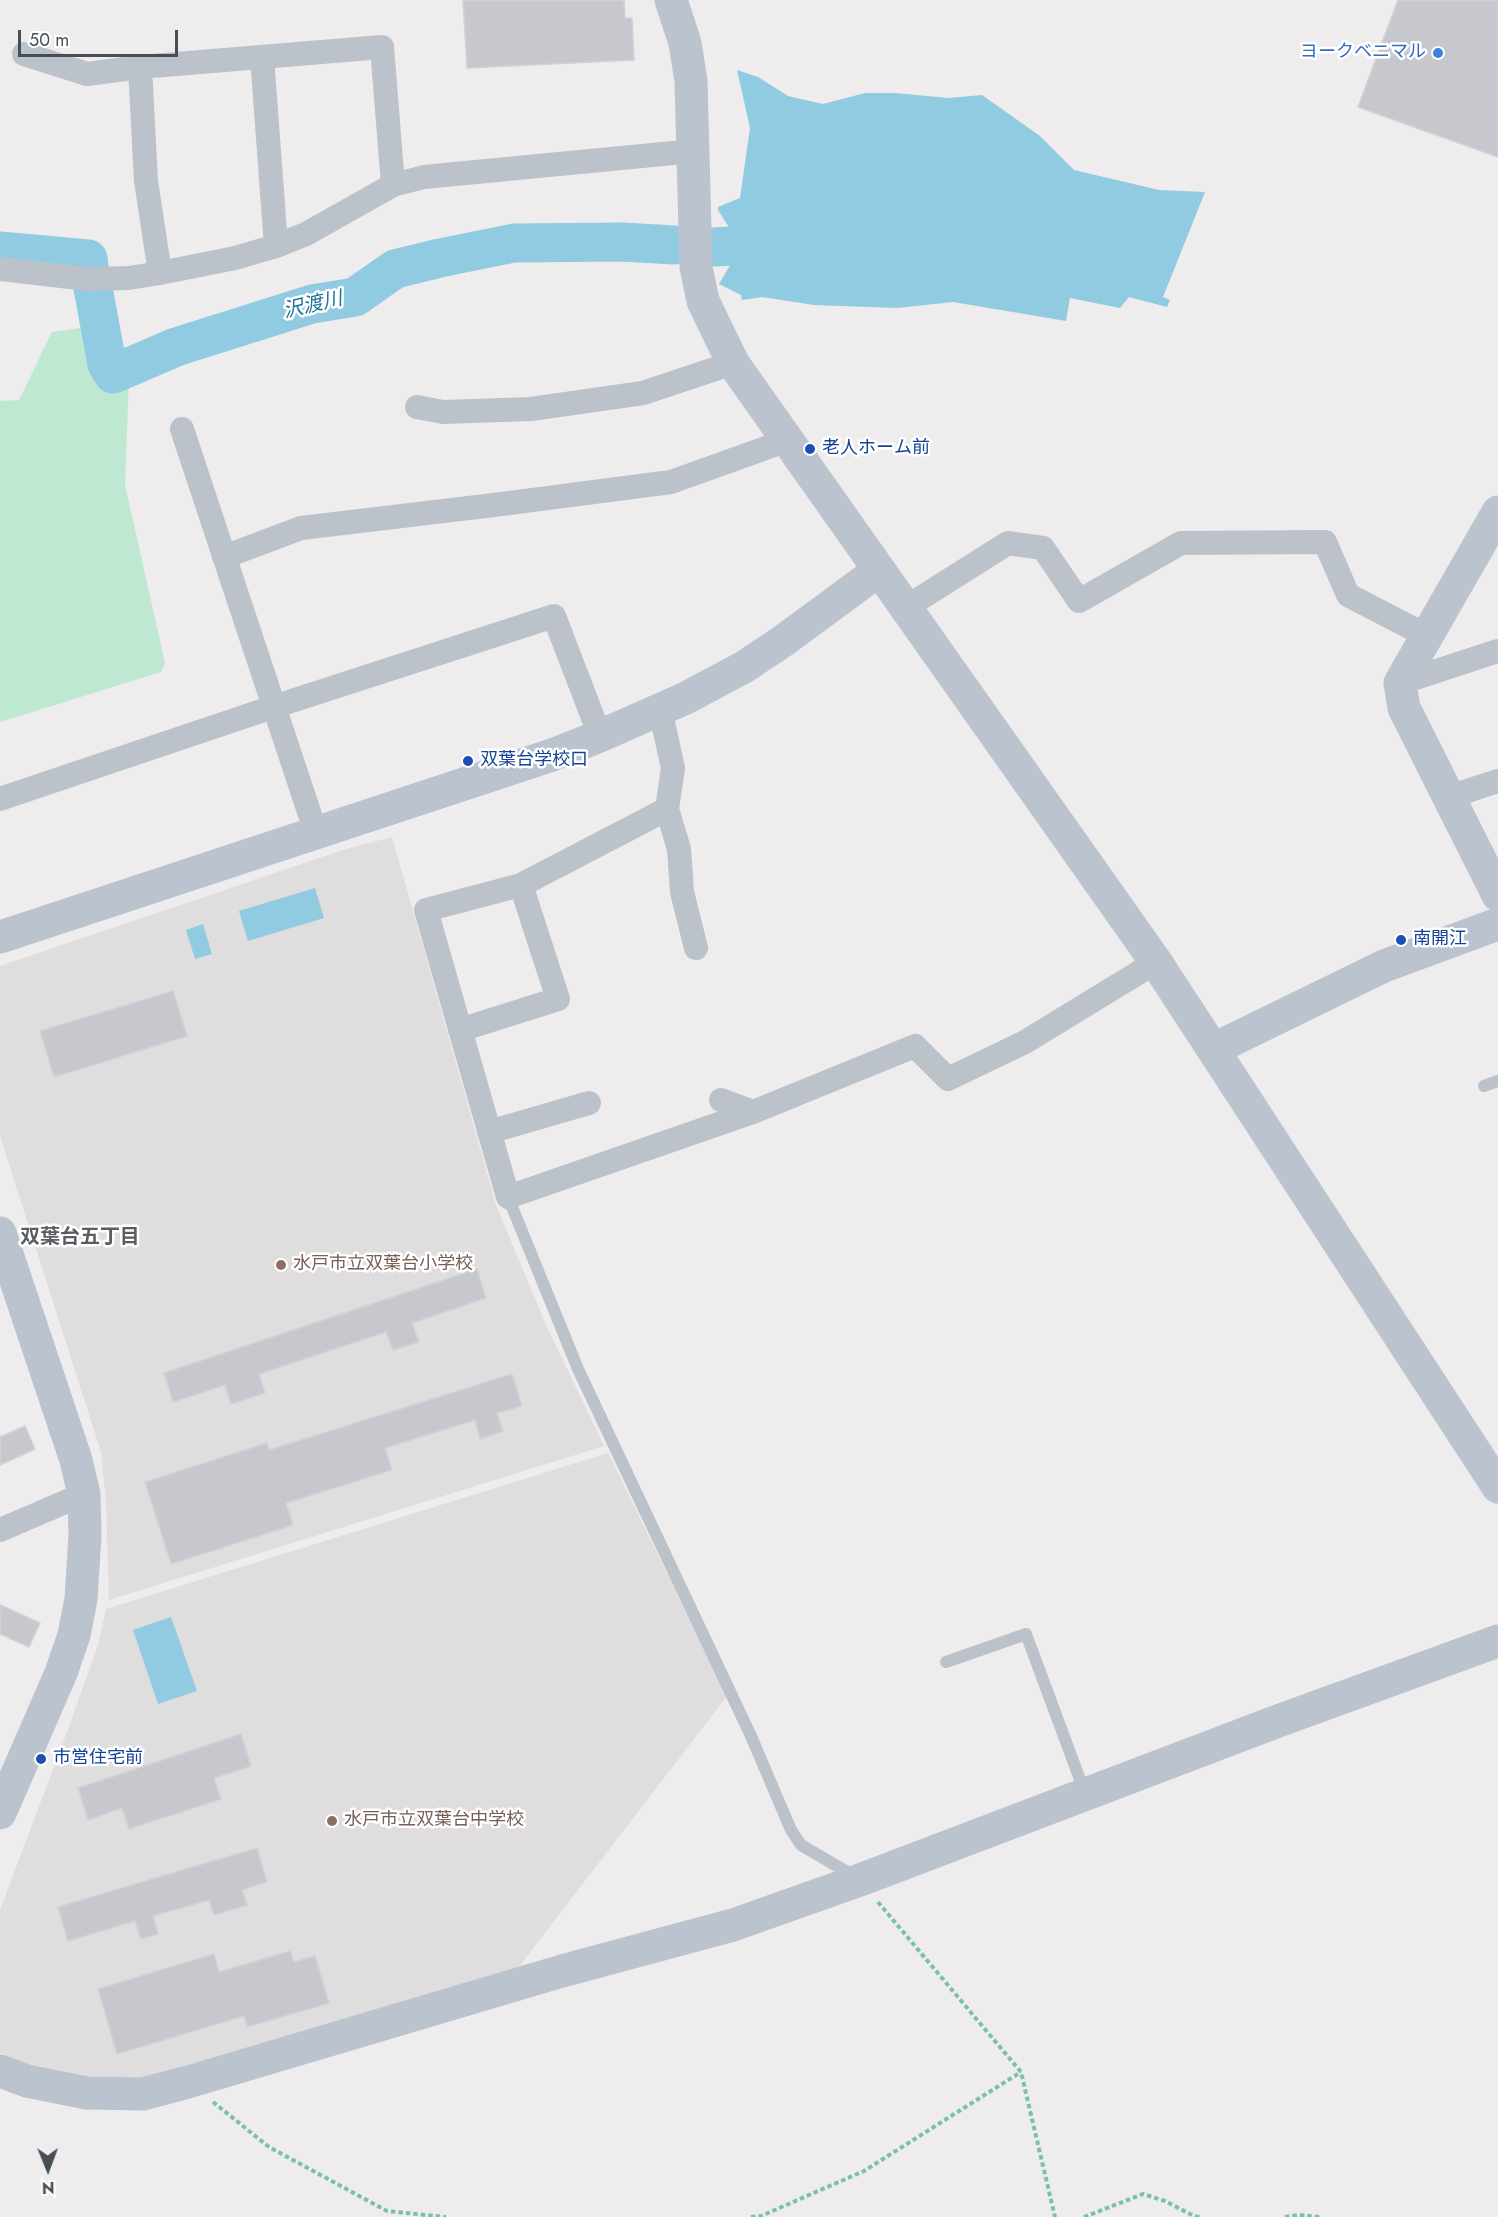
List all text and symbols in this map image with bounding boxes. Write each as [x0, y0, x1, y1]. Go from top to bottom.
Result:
scale bar [21, 18, 182, 56]
text: 50 m [29, 27, 69, 53]
place label: ヨークベニマル [1300, 42, 1426, 64]
marker: ヨークベニマル [1431, 46, 1445, 60]
water label: 沢渡川 [281, 288, 345, 324]
place label: 老人ホーム前 [822, 438, 930, 460]
marker: 老人ホーム前 [803, 442, 817, 456]
place label: 双葉台学校口 [480, 750, 588, 772]
marker: 双葉台学校口 [461, 754, 475, 768]
place label: 南開江 [1413, 929, 1467, 951]
marker: 南開江 [1394, 933, 1408, 947]
district label: 双葉台五丁目 [20, 1226, 140, 1250]
place label: 水戸市立双葉台小学校 [293, 1254, 473, 1276]
marker: 水戸市立双葉台小学校 [274, 1258, 288, 1272]
place label: 市営住宅前 [53, 1748, 143, 1770]
marker: 市営住宅前 [34, 1752, 48, 1766]
place label: 水戸市立双葉台中学校 [344, 1810, 524, 1832]
marker: 水戸市立双葉台中学校 [325, 1814, 339, 1828]
north arrow [18, 2139, 78, 2199]
text: N [42, 2176, 55, 2199]

